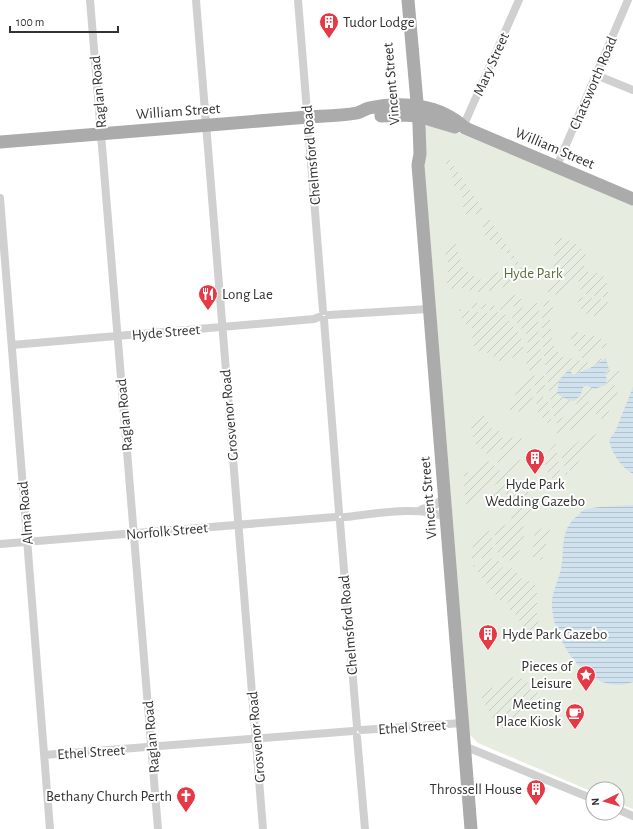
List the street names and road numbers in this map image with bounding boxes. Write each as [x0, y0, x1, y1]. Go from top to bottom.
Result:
street label: Mary Street [471, 30, 512, 98]
street label: Chatsworth Road [567, 34, 620, 132]
street label: Vincent Street [380, 42, 403, 126]
street label: Raglan Road [88, 55, 109, 129]
street label: William Street [135, 101, 221, 122]
street label: Chelmsford Road [300, 104, 323, 206]
street label: William Street [513, 125, 597, 172]
street label: Hyde Street [131, 322, 201, 343]
street label: Grosvenor Road [218, 368, 241, 461]
street label: Raglan Road [114, 378, 135, 452]
street label: Vincent Street [417, 456, 440, 540]
street label: Alma Road [15, 480, 36, 545]
street label: Norfolk Street [126, 520, 209, 543]
street label: Chelmsford Road [337, 574, 360, 676]
street label: Grosvenor Road [245, 690, 268, 783]
street label: Raglan Road [141, 700, 162, 774]
street label: Ethel Street [378, 718, 447, 737]
street label: Ethel Street [57, 743, 126, 762]

